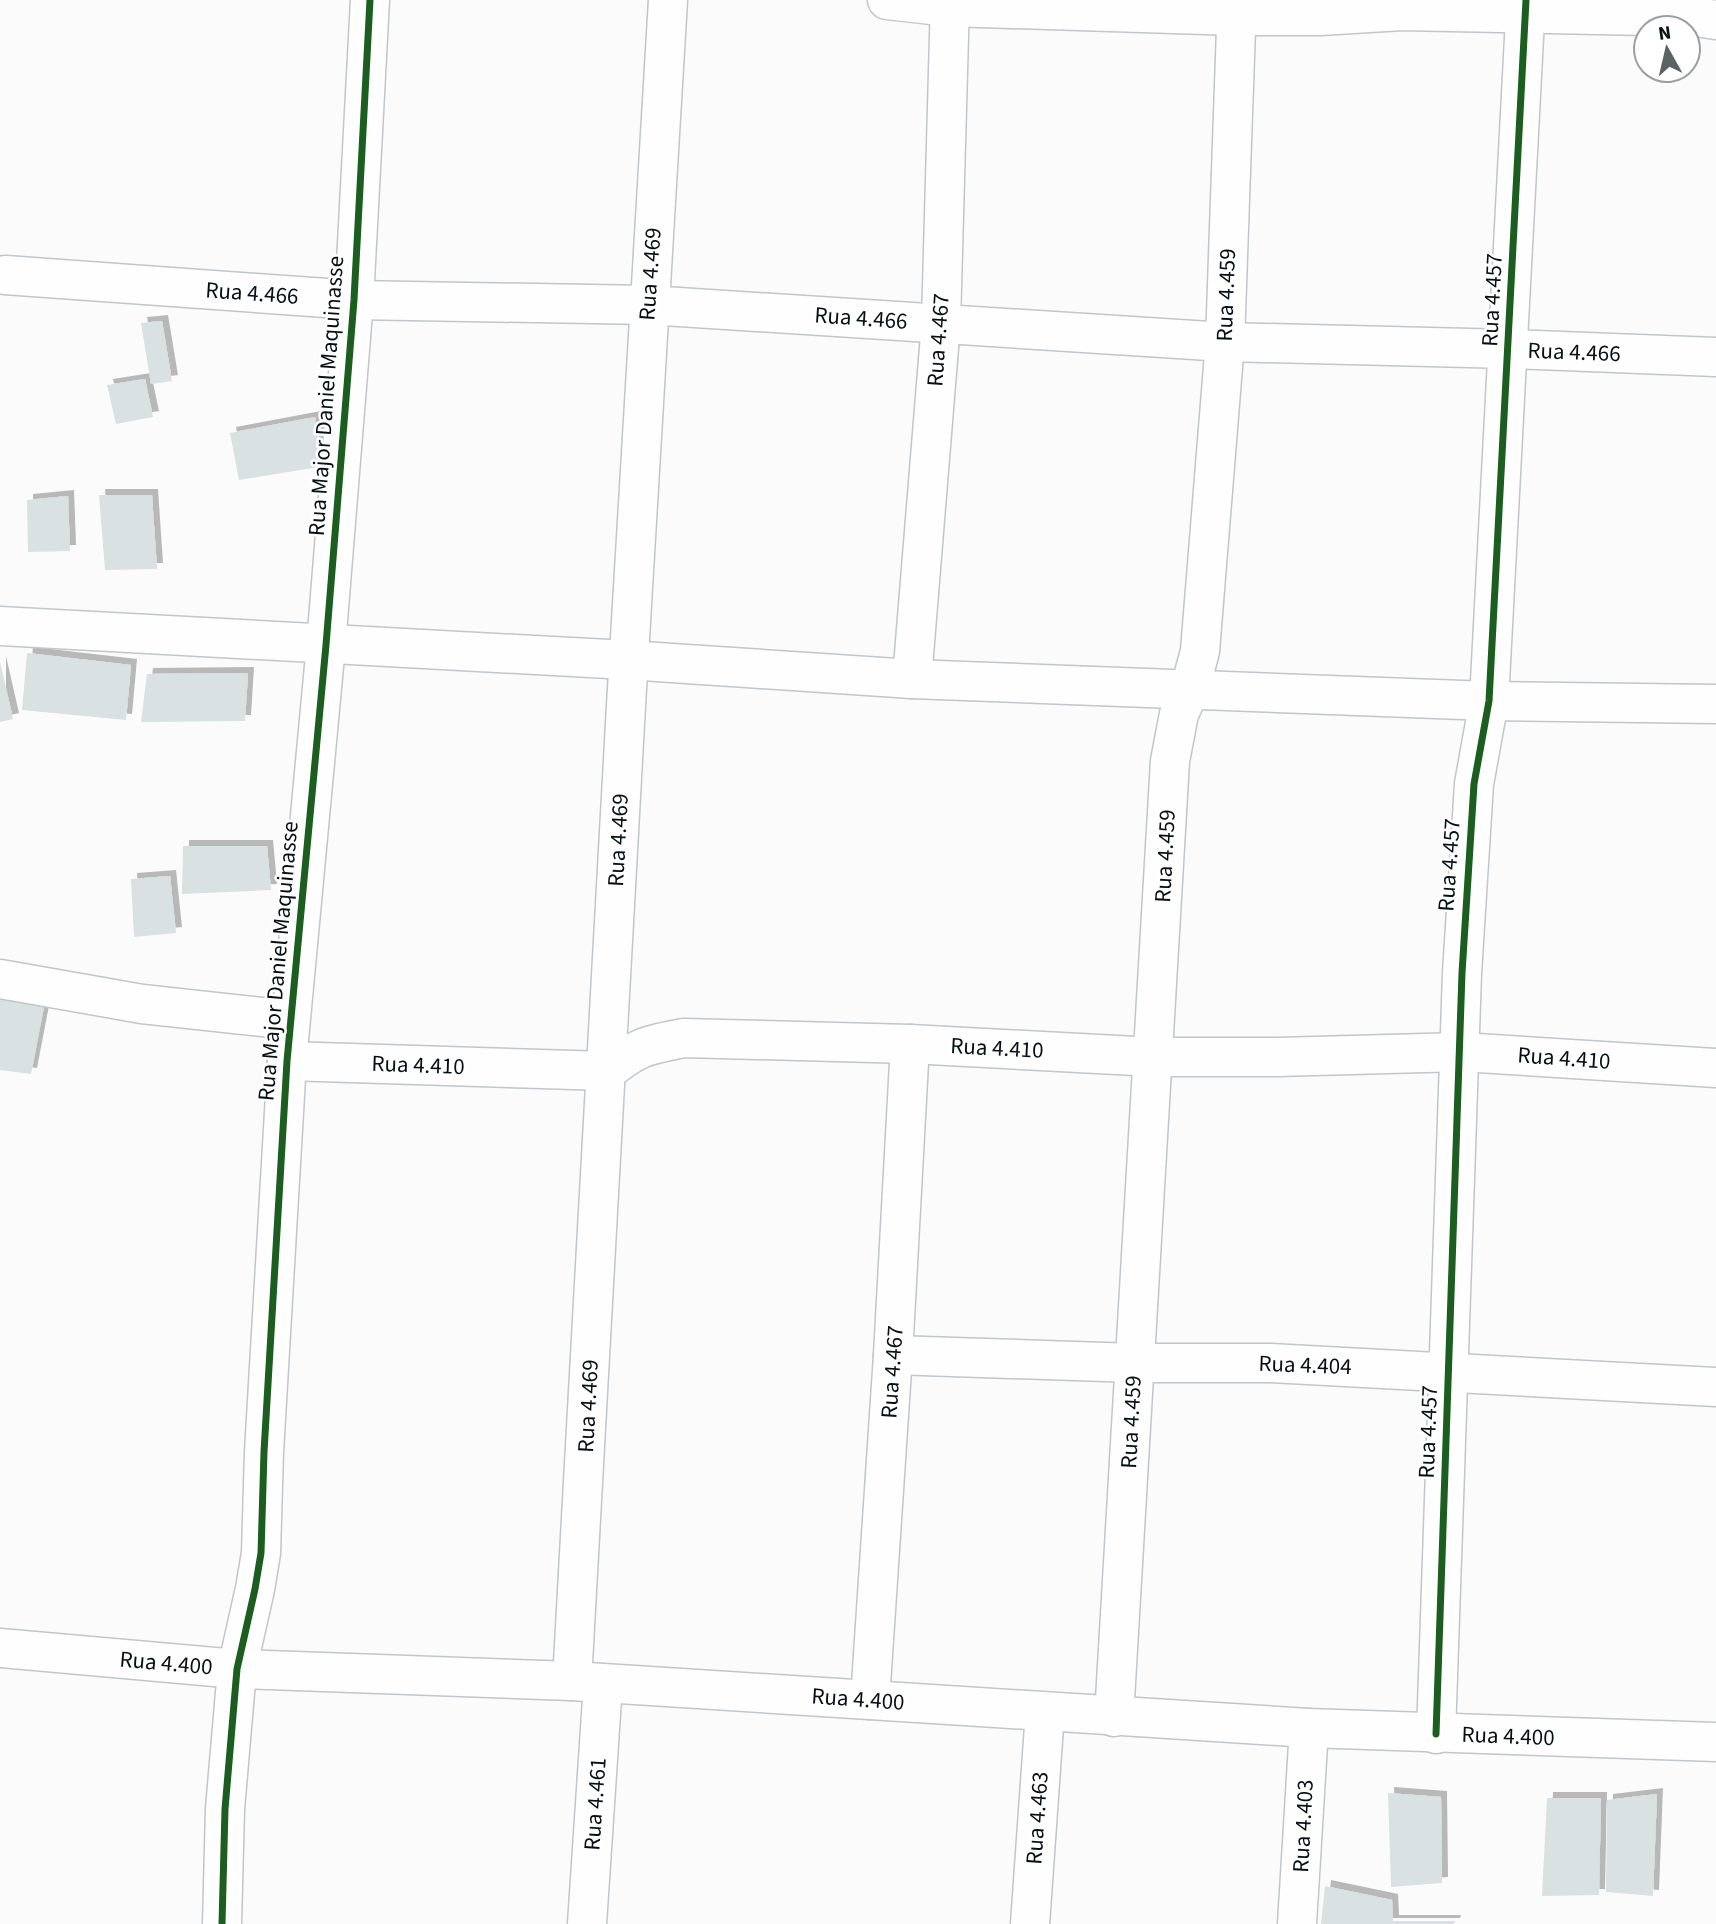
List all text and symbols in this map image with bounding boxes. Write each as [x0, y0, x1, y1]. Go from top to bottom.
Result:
north arrow [1632, 14, 1702, 84]
text: N [1657, 19, 1673, 48]
street label: Rua 4.469 [630, 226, 670, 322]
street label: Rua 4.459 [1208, 248, 1244, 342]
street label: Rua 4.457 [1473, 253, 1511, 347]
street label: Rua Major Daniel Maquinasse [300, 255, 352, 537]
street label: Rua 4.466 [204, 273, 300, 313]
street label: Rua 4.467 [918, 292, 958, 388]
street label: Rua 4.466 [813, 298, 909, 338]
street label: Rua 4.466 [1527, 334, 1621, 370]
street label: Rua 4.469 [599, 793, 637, 887]
street label: Rua 4.459 [1146, 809, 1184, 903]
street label: Rua 4.457 [1429, 817, 1469, 913]
street label: Rua Major Daniel Maquinasse [249, 820, 307, 1102]
street label: Rua 4.410 [950, 1029, 1044, 1067]
street label: Rua 4.410 [1516, 1038, 1612, 1078]
street label: Rua 4.410 [371, 1047, 465, 1083]
street label: Rua 4.467 [872, 1324, 912, 1420]
street label: Rua 4.404 [1258, 1347, 1352, 1383]
street label: Rua 4.469 [569, 1359, 607, 1453]
street label: Rua 4.459 [1112, 1375, 1150, 1469]
street label: Rua 4.457 [1410, 1385, 1446, 1479]
street label: Rua 4.400 [118, 1642, 214, 1684]
street label: Rua 4.400 [810, 1679, 906, 1719]
street label: Rua 4.400 [1461, 1718, 1555, 1754]
street label: Rua 4.461 [575, 1756, 615, 1852]
street label: Rua 4.463 [1017, 1770, 1057, 1866]
street label: Rua 4.403 [1284, 1779, 1322, 1873]

